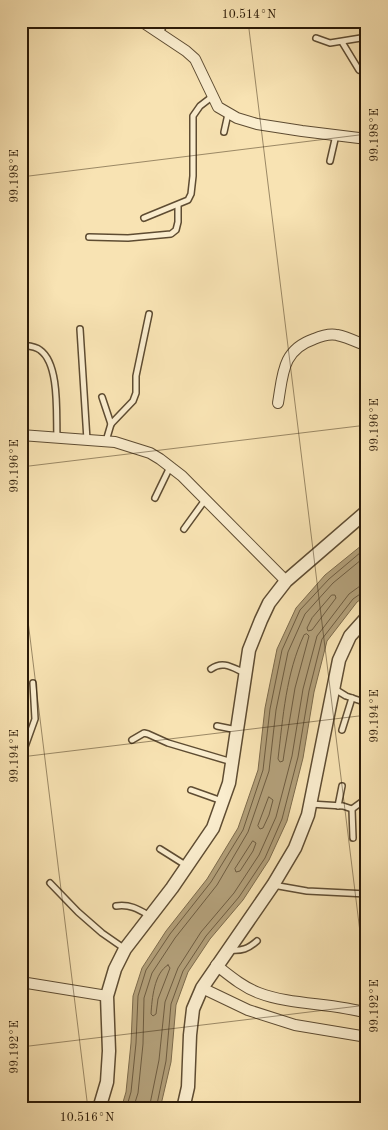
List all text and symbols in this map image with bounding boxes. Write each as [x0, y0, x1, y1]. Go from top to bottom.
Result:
text: 10.514°N [222, 8, 276, 21]
text: 99.198°E [369, 108, 381, 162]
text: 99.198°E [9, 149, 21, 203]
text: 99.196°E [369, 398, 381, 452]
text: 99.196°E [9, 439, 21, 493]
text: 99.194°E [369, 689, 381, 743]
text: 99.194°E [9, 729, 21, 783]
text: 99.192°E [369, 979, 381, 1033]
text: 99.192°E [9, 1020, 21, 1074]
text: 10.516°N [60, 1111, 114, 1124]

